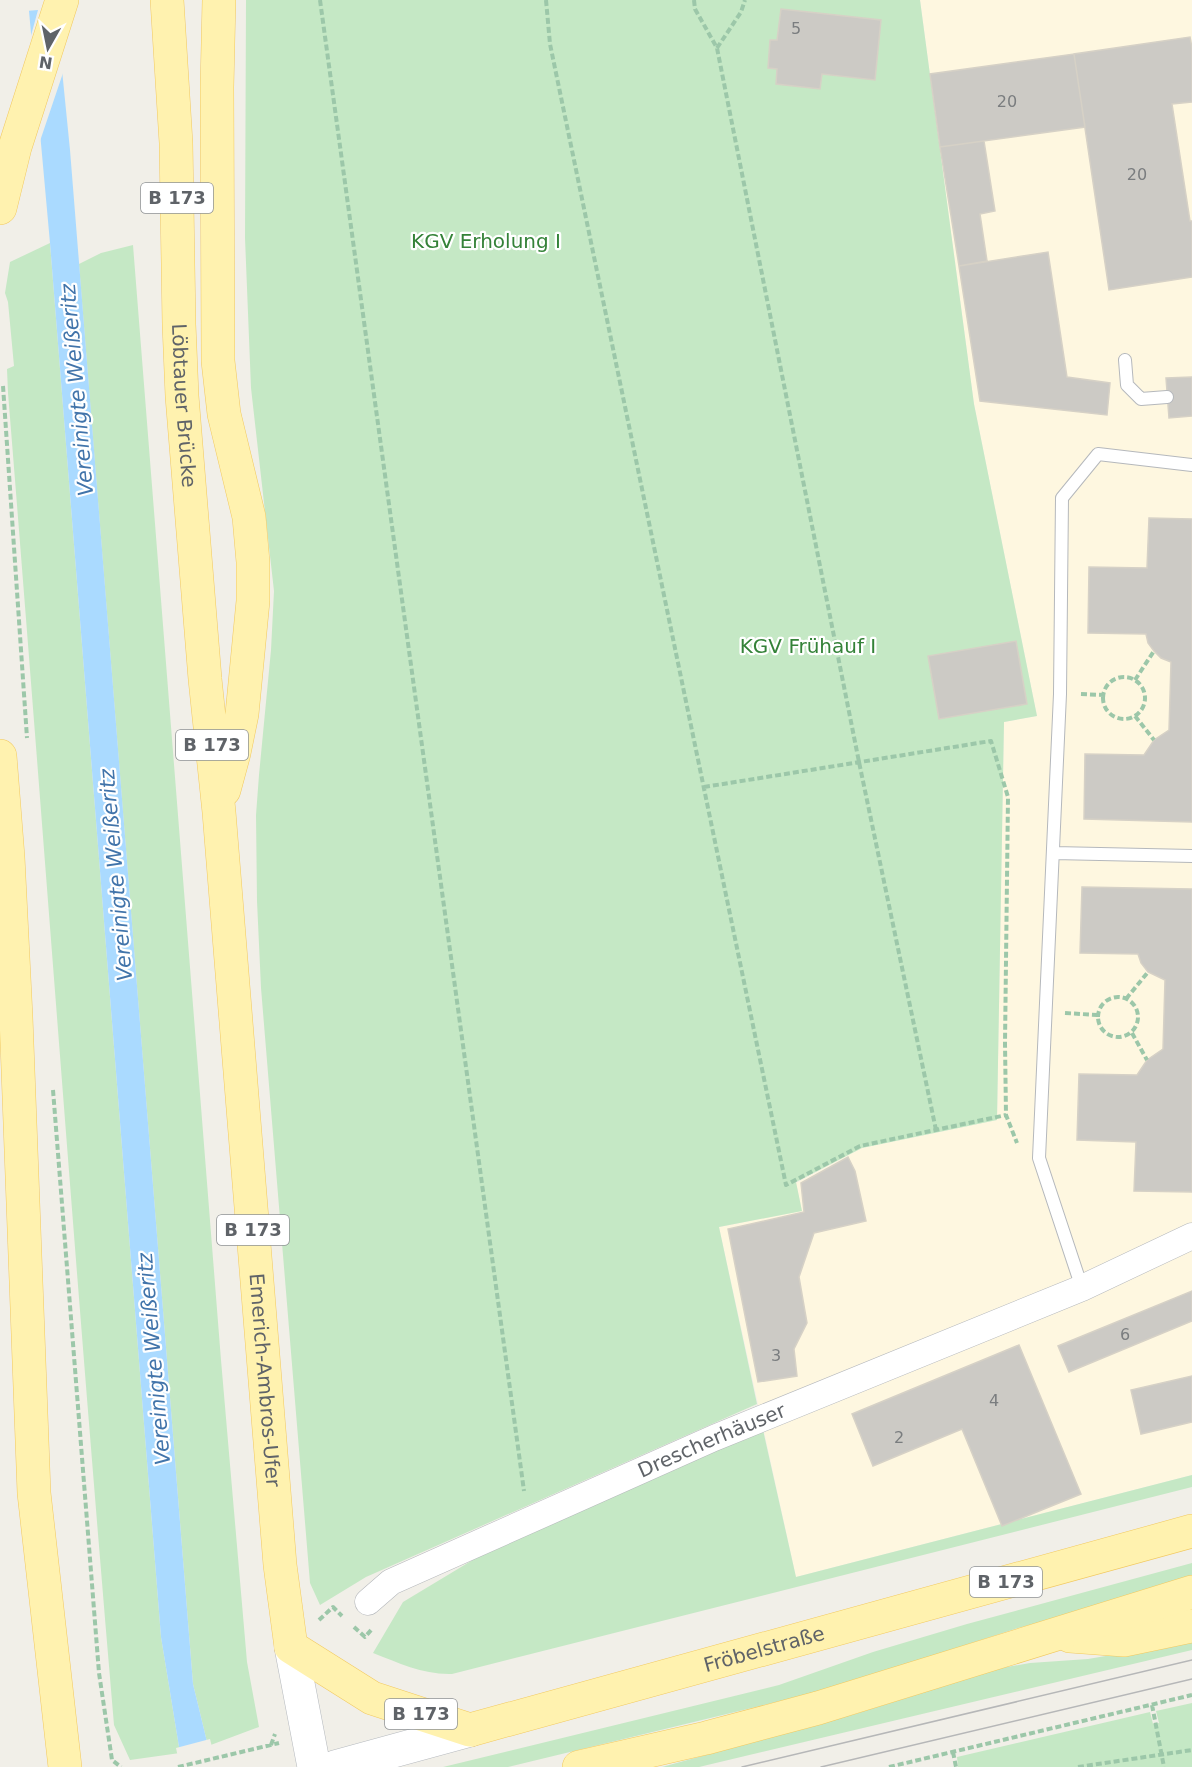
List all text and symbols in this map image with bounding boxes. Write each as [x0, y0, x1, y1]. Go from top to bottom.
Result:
north arrow [18, 18, 78, 78]
house number: 5 [791, 19, 801, 38]
text: N [38, 52, 54, 73]
house number: 20 [997, 92, 1017, 111]
house number: 20 [1127, 165, 1147, 184]
road number: B 173 [141, 183, 213, 213]
park label: KGV Erholung I [411, 229, 561, 253]
water label: Vereinigte Weißeritz [56, 282, 98, 497]
street label: Löbtauer Brücke [167, 323, 201, 488]
park label: KGV Frühauf I [740, 634, 876, 658]
road number: B 173 [176, 730, 248, 760]
water label: Vereinigte Weißeritz [95, 767, 137, 982]
road number: B 173 [217, 1215, 289, 1245]
water label: Vereinigte Weißeritz [133, 1251, 175, 1466]
street label: Emerich-Ambros-Ufer [244, 1272, 286, 1489]
house number: 6 [1120, 1325, 1130, 1344]
house number: 3 [771, 1346, 781, 1365]
house number: 4 [989, 1391, 999, 1410]
street label: Drescherhäuser [634, 1398, 790, 1482]
house number: 2 [894, 1428, 904, 1447]
road number: B 173 [970, 1567, 1042, 1597]
street label: Fröbelstraße [701, 1621, 827, 1677]
road number: B 173 [385, 1699, 457, 1729]

